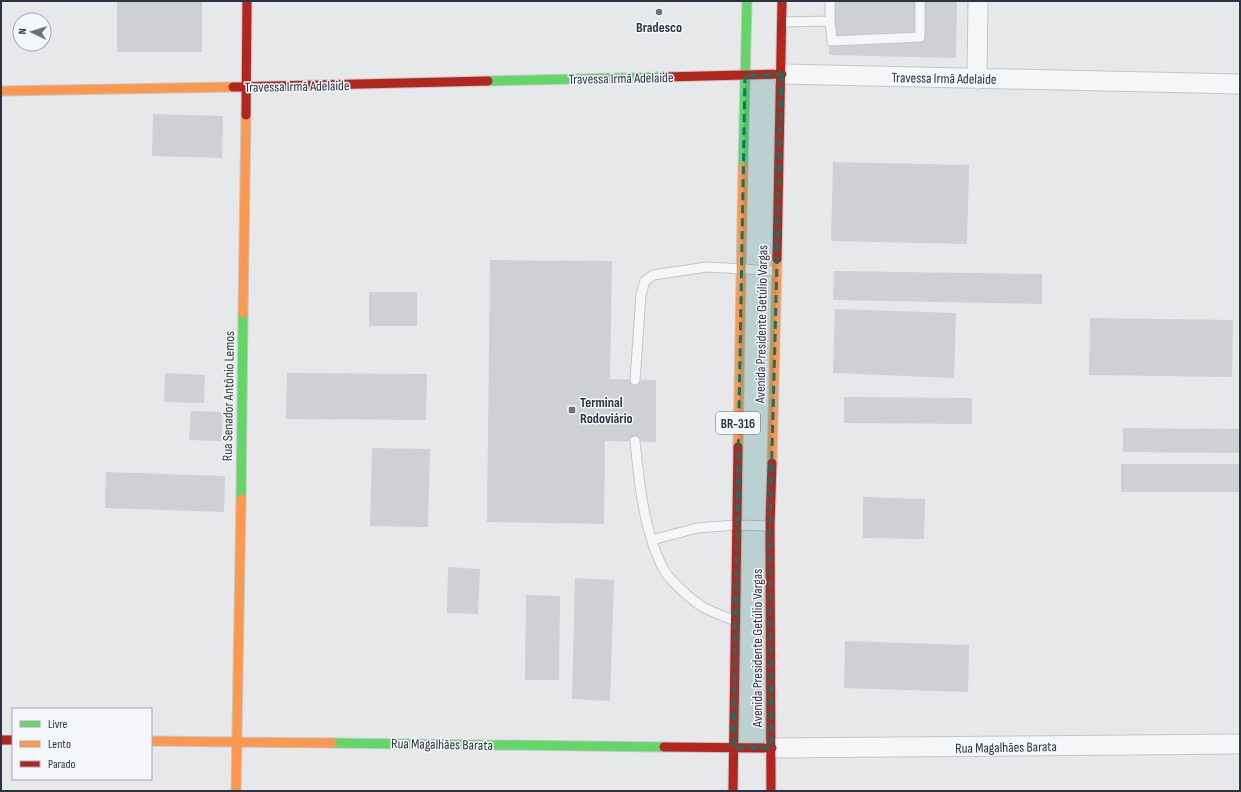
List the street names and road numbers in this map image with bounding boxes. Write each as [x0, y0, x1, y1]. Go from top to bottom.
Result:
street label: Travessa Irmã Adelaide [568, 69, 674, 88]
street label: Travessa Irmã Adelaide [891, 69, 997, 88]
street label: Travessa Irmã Adelaide [244, 77, 350, 96]
street label: Avenida Presidente Getúlio Vargas [752, 245, 771, 404]
street label: Rua Senador Antônio Lemos [219, 331, 238, 461]
road number: BR-316 [716, 412, 760, 434]
street label: Avenida Presidente Getúlio Vargas [749, 569, 766, 728]
street label: Rua Magalhães Barata [391, 735, 493, 754]
street label: Rua Magalhães Barata [955, 738, 1057, 757]

